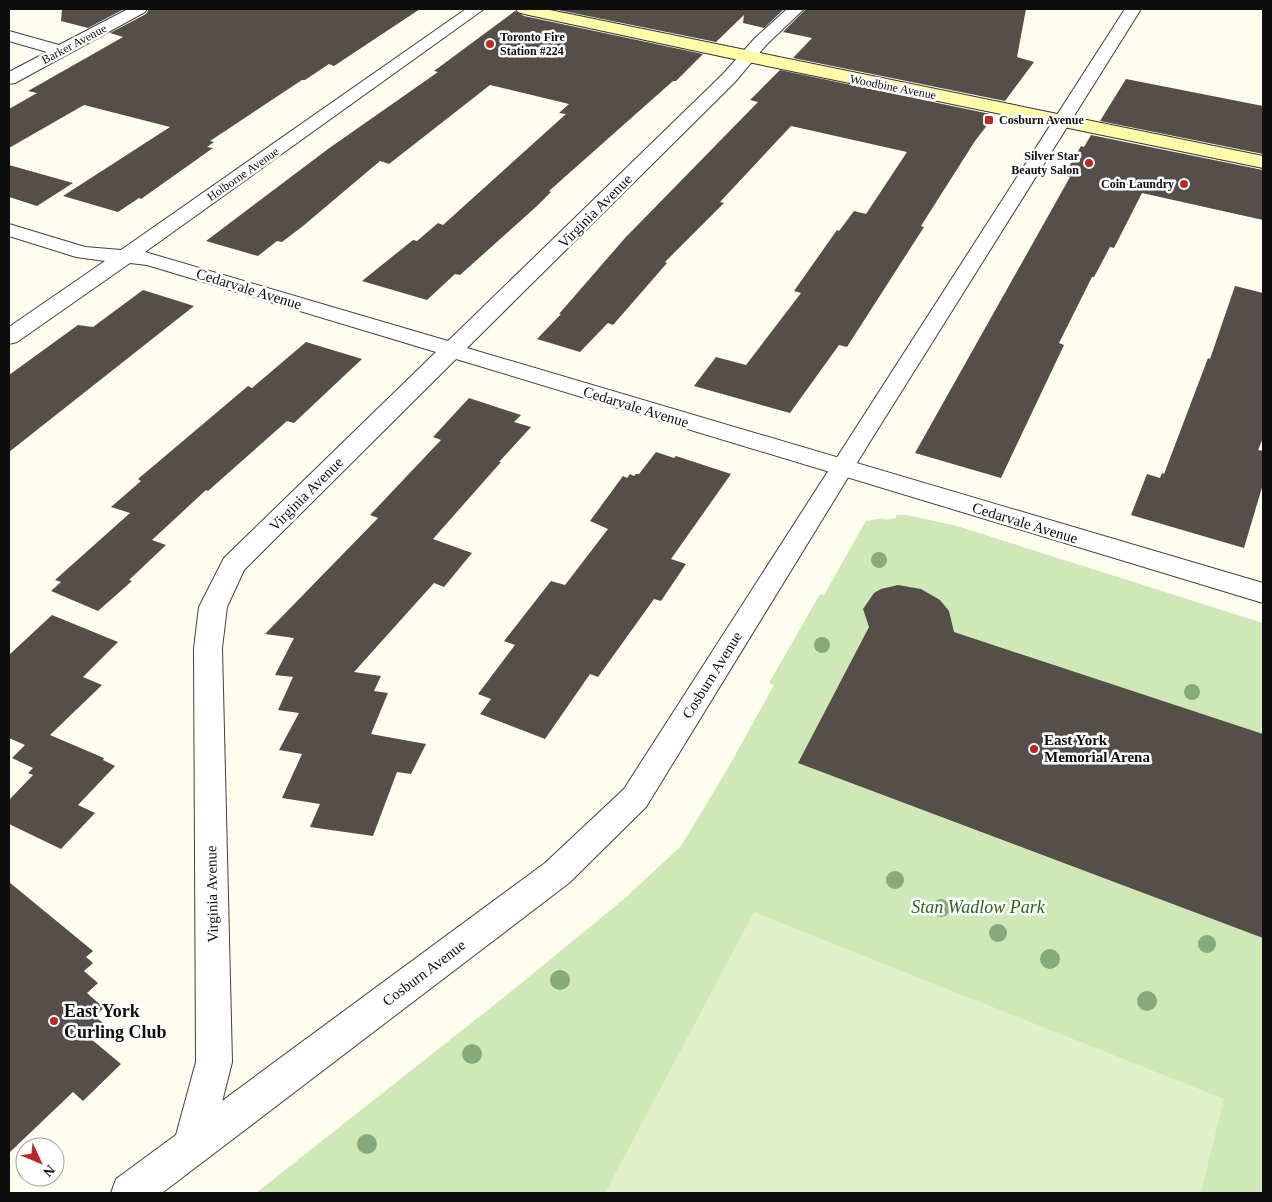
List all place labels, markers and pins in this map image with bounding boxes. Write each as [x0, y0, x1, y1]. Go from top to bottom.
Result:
place label: Toronto Fire Station #224 [500, 30, 565, 58]
marker: Toronto Fire Station #224 [484, 38, 496, 50]
place label: Cosburn Avenue [999, 113, 1084, 127]
marker: Cosburn Avenue [983, 114, 995, 126]
place label: Silver Star Beauty Salon [1011, 149, 1080, 177]
marker: Silver Star Beauty Salon [1083, 157, 1095, 169]
place label: Coin Laundry [1101, 177, 1174, 191]
marker: Coin Laundry [1178, 178, 1190, 190]
place label: East York Memorial Arena [1044, 732, 1150, 765]
marker: East York Memorial Arena [1028, 743, 1040, 755]
place label: East York Curling Club [64, 1001, 167, 1042]
marker: East York Curling Club [48, 1015, 60, 1027]

